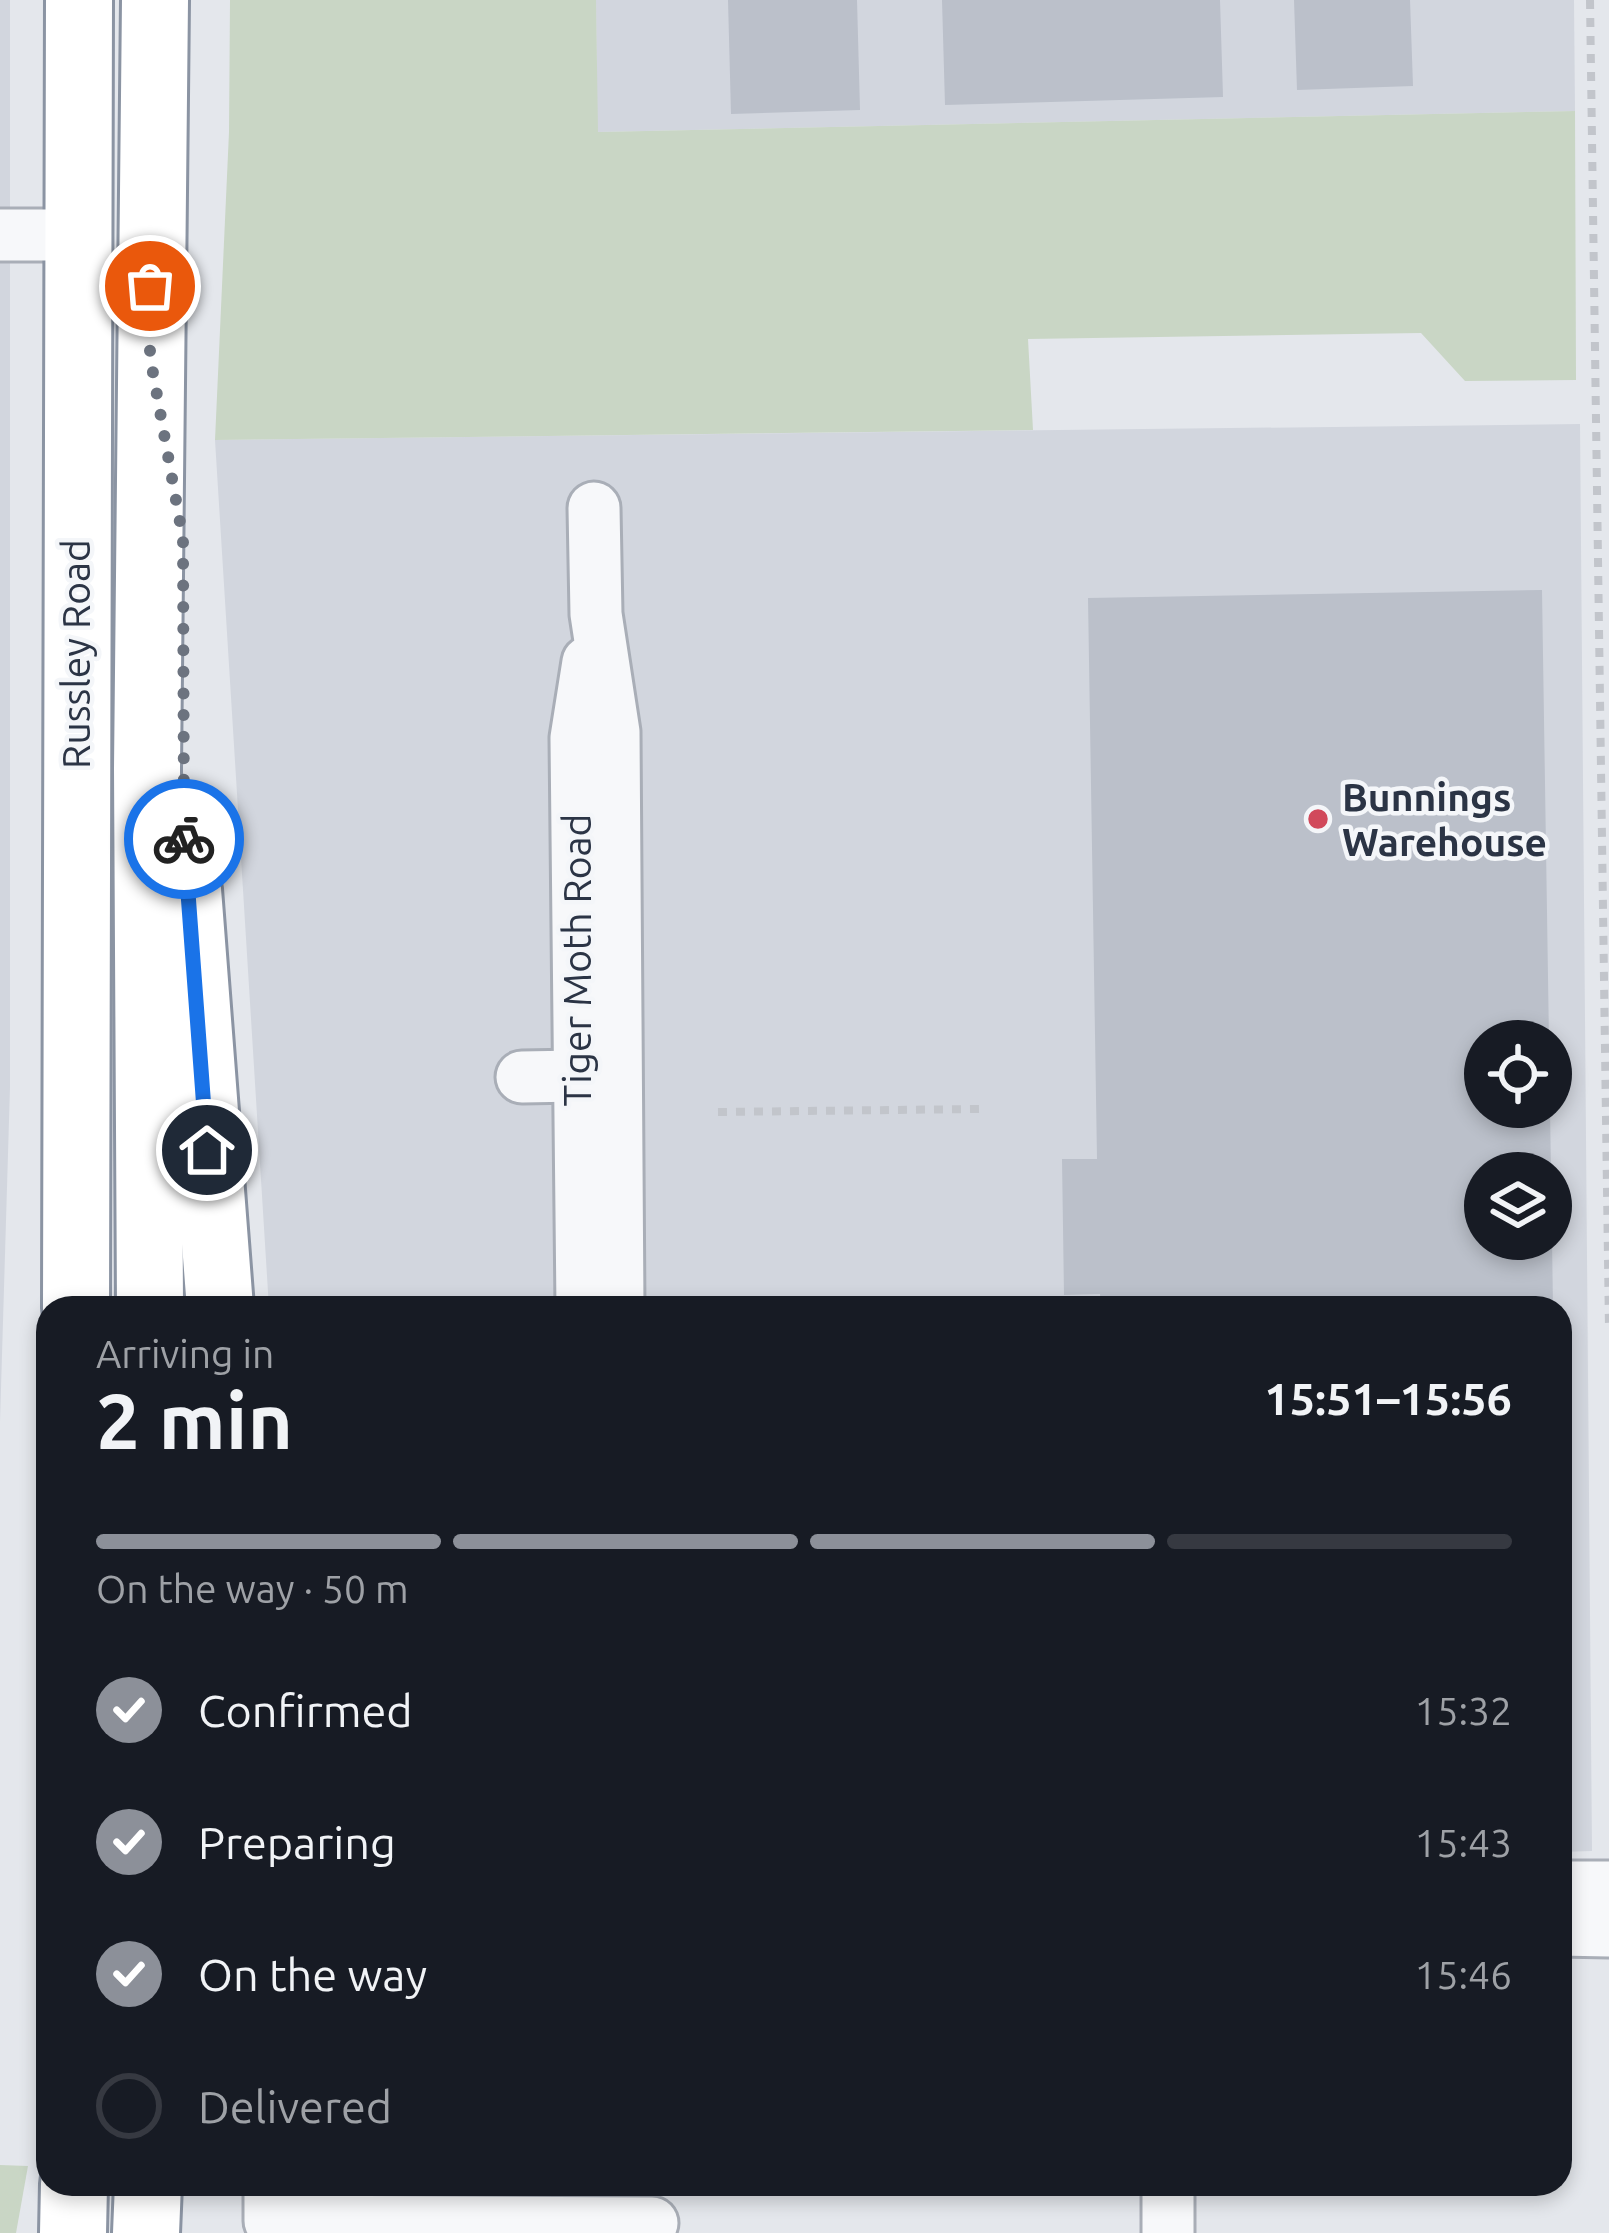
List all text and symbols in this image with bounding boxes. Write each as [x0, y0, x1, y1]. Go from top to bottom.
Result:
pin [99, 235, 201, 337]
icon: bag [117, 253, 183, 319]
street label: Russley Road [54, 539, 97, 769]
place label: Bunnings Warehouse [1342, 775, 1547, 863]
courier [124, 779, 244, 899]
icon: bike [151, 806, 217, 872]
marker: Bunnings Warehouse [1305, 806, 1331, 832]
street label: Tiger Moth Road [555, 814, 598, 1106]
map controls [1464, 1020, 1572, 1260]
button: locate [1464, 1020, 1572, 1128]
pin [156, 1099, 258, 1201]
icon: home [174, 1117, 240, 1183]
button: layers [1464, 1152, 1572, 1260]
text: Arriving in [96, 1332, 274, 1375]
text: 15:51–15:56 [1264, 1373, 1512, 1424]
text: 2 min [96, 1376, 293, 1464]
text: On the way · 50 m [96, 1567, 409, 1610]
icon: check [96, 1677, 162, 1743]
text: Confirmed [198, 1685, 413, 1736]
text: 15:32 [1414, 1689, 1512, 1732]
icon: check [96, 1809, 162, 1875]
text: Preparing [198, 1817, 396, 1868]
text: 15:43 [1414, 1821, 1512, 1864]
icon: check [96, 1941, 162, 2007]
text: On the way [198, 1949, 427, 2000]
text: 15:46 [1414, 1953, 1512, 1996]
text: Delivered [198, 2081, 392, 2132]

